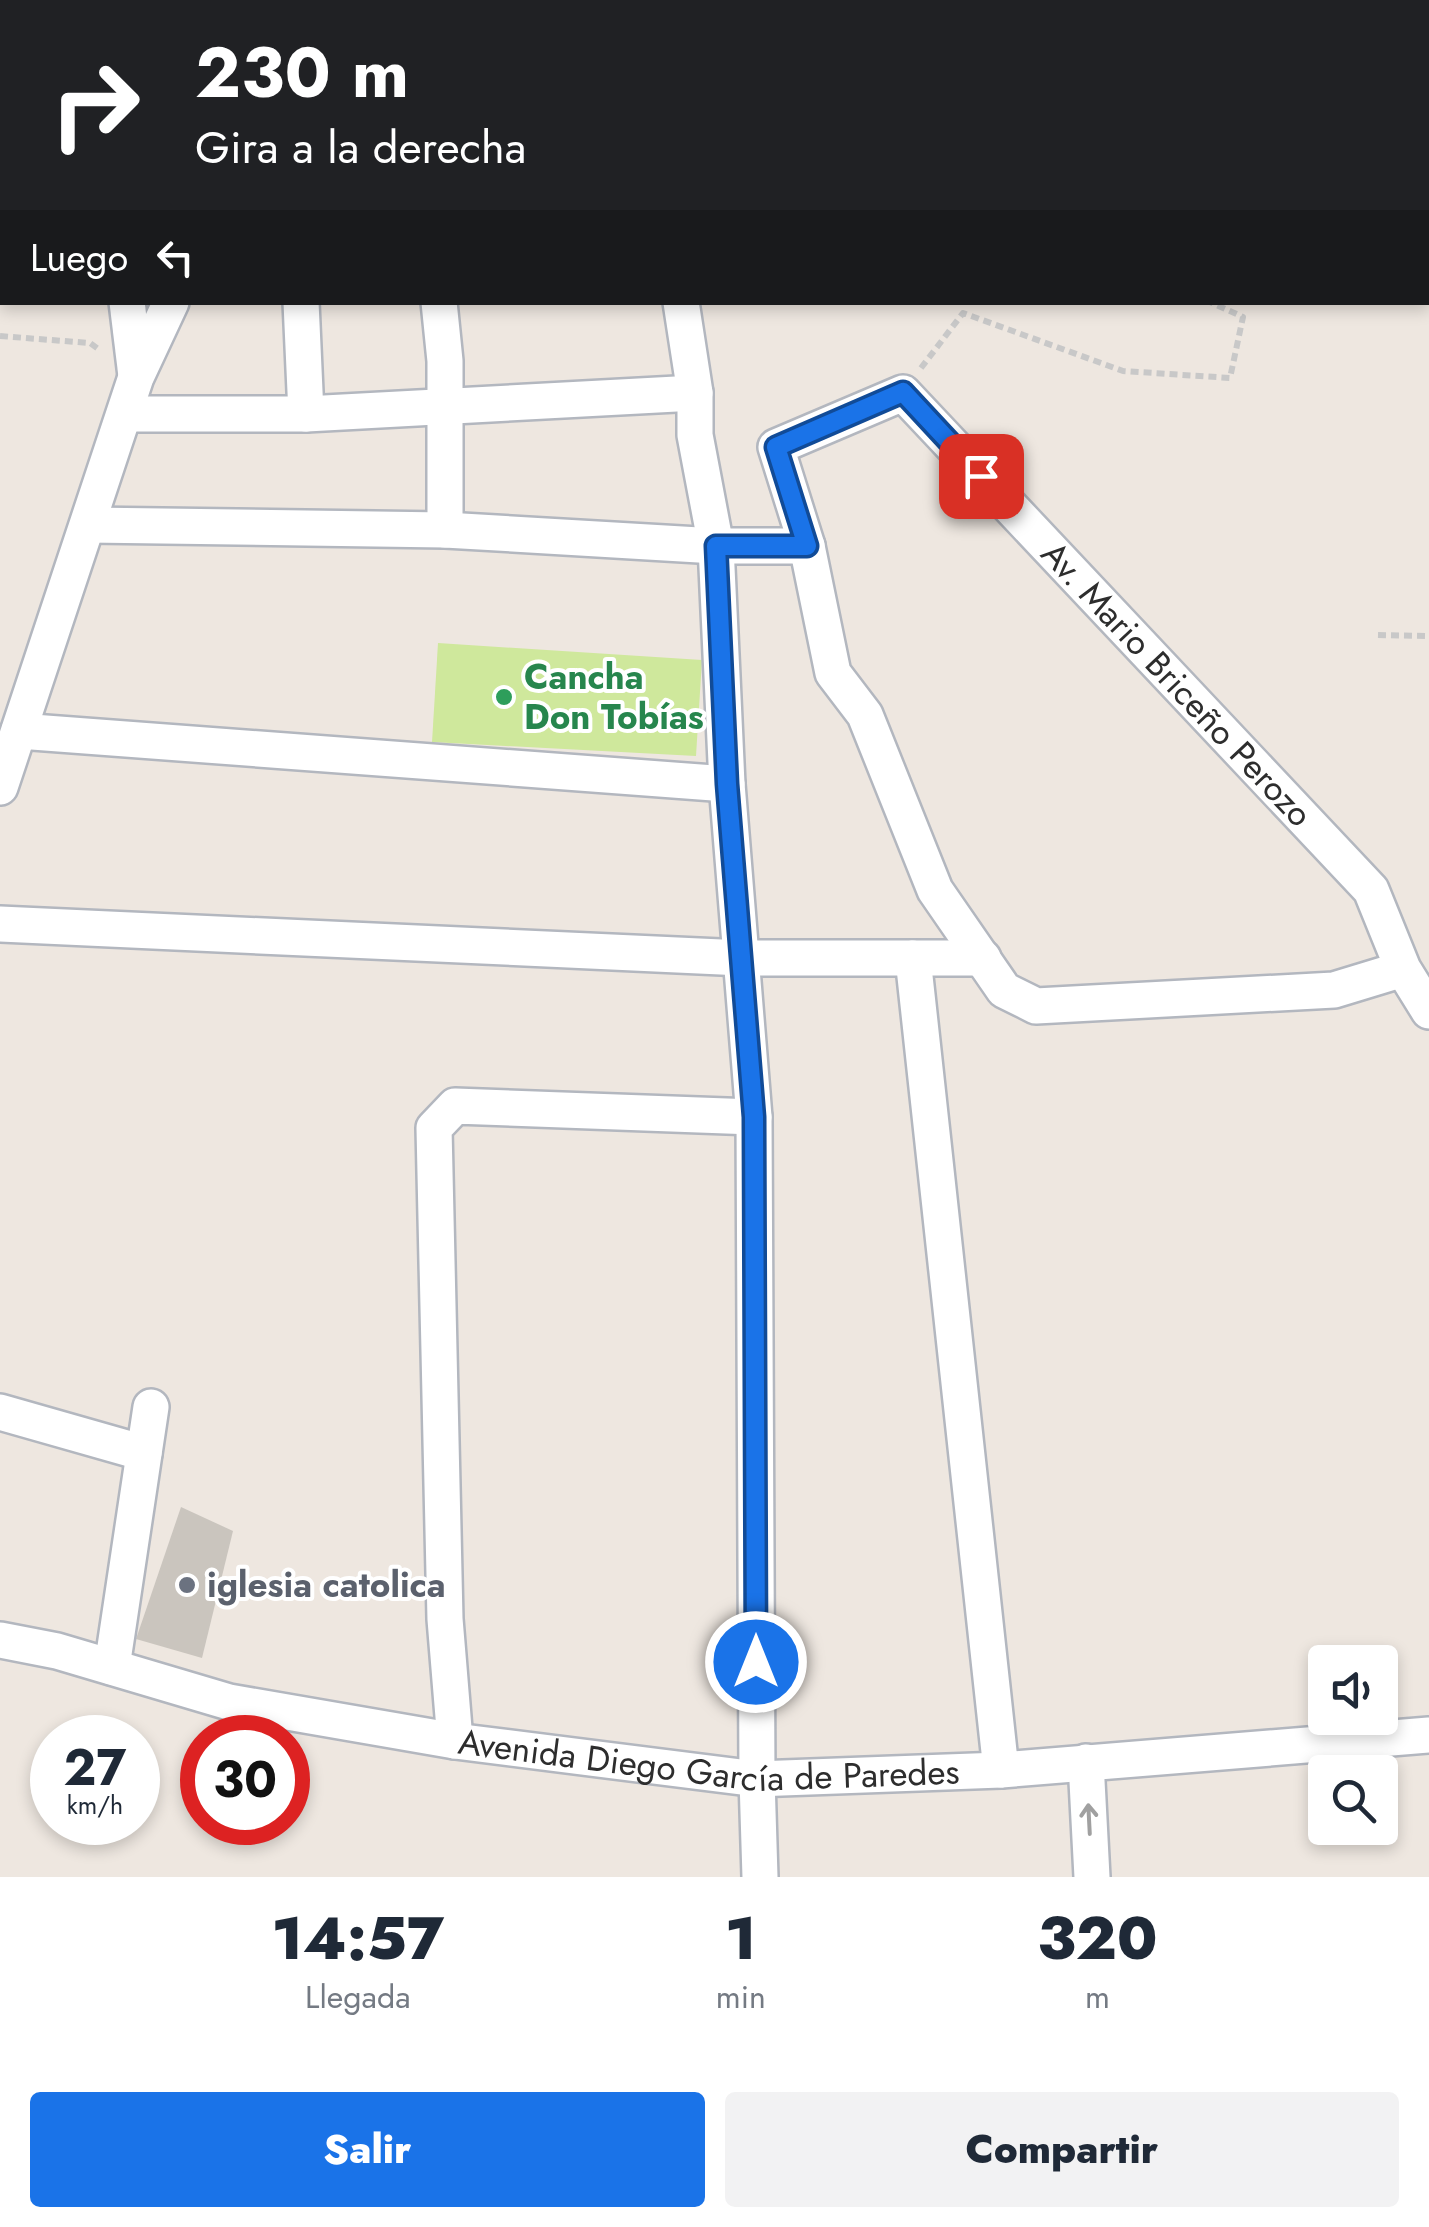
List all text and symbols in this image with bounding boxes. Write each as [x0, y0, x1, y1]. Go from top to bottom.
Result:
text: 230 m [195, 22, 409, 123]
icon: right [30, 40, 160, 170]
text: Gira a la derecha [195, 115, 526, 180]
text: Luego [30, 230, 128, 285]
icon: left [148, 230, 203, 285]
pin [939, 434, 1024, 519]
icon: arrive [954, 449, 1009, 504]
street label: Av. Mario Briceño Perozo [1030, 530, 1324, 838]
place label: Cancha Don Tobías [524, 652, 704, 742]
marker: Cancha Don Tobías [493, 686, 515, 708]
place label: iglesia catolica [207, 1560, 446, 1610]
marker: iglesia catolica [176, 1574, 198, 1596]
position arrow [704, 1610, 808, 1714]
map controls [1308, 1645, 1398, 1845]
button: sound [1308, 1645, 1398, 1735]
speed limit sign: 30 [180, 1715, 310, 1845]
street label: Avenida Diego García de Paredes [455, 1717, 960, 1804]
text: 27 [64, 1731, 126, 1804]
button: search [1308, 1755, 1398, 1845]
text: km/h [67, 1787, 123, 1823]
one-way arrow [1079, 1804, 1098, 1836]
text: 14:57 [271, 1895, 444, 1982]
text: 1 [725, 1895, 757, 1982]
text: 320 [1037, 1895, 1158, 1982]
text: Llegada [305, 1974, 411, 2020]
text: min [716, 1974, 766, 2020]
text: m [1085, 1974, 1110, 2020]
button: Salir [30, 2092, 705, 2207]
button: Compartir [725, 2092, 1399, 2207]

